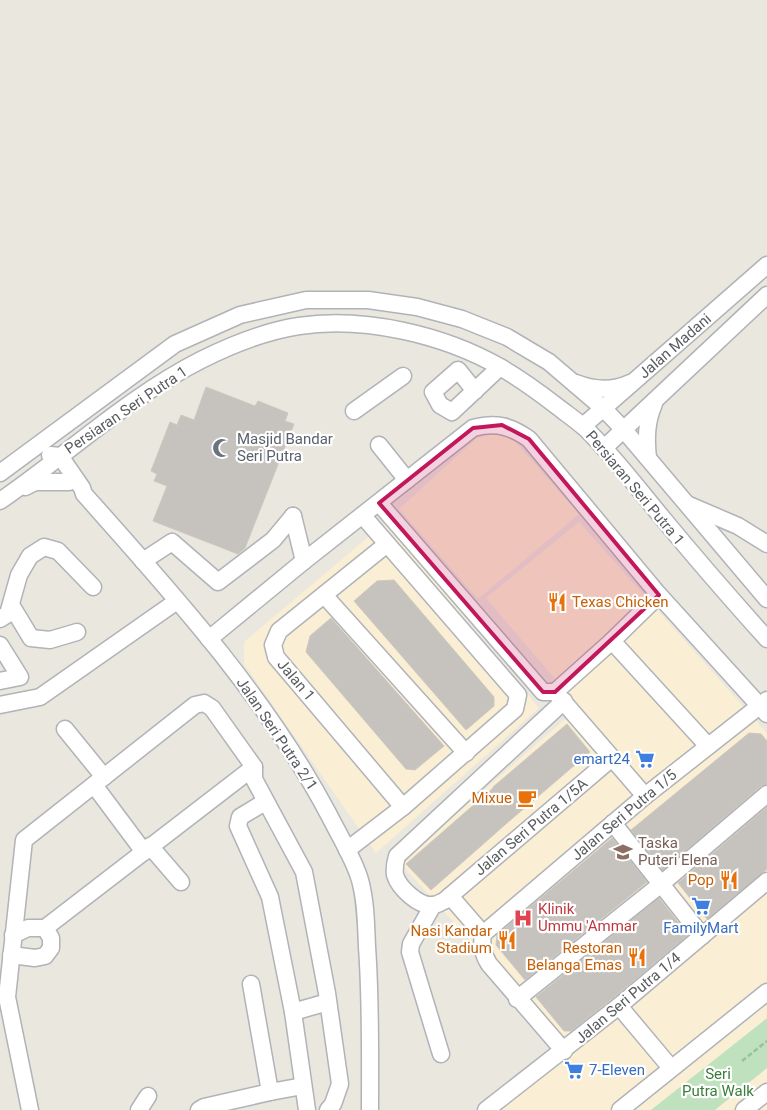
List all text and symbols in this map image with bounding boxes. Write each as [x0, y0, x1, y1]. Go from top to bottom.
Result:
street label: Jalan Madani [635, 310, 715, 382]
street label: Persiaran Seri Putra 1 [61, 362, 191, 458]
street label: Persiaran Seri Putra 1 [582, 427, 688, 549]
place label: Masjid Bandar Seri Putra [237, 430, 333, 465]
mosque icon: Masjid Bandar Seri Putra [211, 437, 233, 459]
restaurant icon: Texas Chicken [546, 591, 568, 613]
place label: Texas Chicken [572, 593, 668, 611]
street label: Jalan 1 [273, 656, 319, 704]
street label: Jalan Seri Putra 2/1 [233, 674, 321, 794]
supermarket icon: emart24 [634, 748, 656, 770]
place label: emart24 [574, 750, 631, 768]
street label: Jalan Seri Putra 1/5 [568, 766, 680, 864]
street label: Jalan Seri Putra 1/5A [471, 774, 591, 879]
cafe icon: Mixue [516, 787, 538, 809]
place label: Mixue [472, 789, 512, 807]
place label: Taska Puteri Elena [638, 834, 718, 869]
school or university icon: Taska Puteri Elena [612, 841, 634, 863]
restaurant icon: Pop [718, 869, 740, 891]
place label: Pop [688, 871, 714, 889]
supermarket icon: FamilyMart [690, 895, 712, 917]
place label: Klinik Ummu 'Ammar [538, 900, 637, 935]
hospital icon: Klinik Ummu 'Ammar [512, 907, 534, 929]
place label: FamilyMart [663, 919, 739, 937]
place label: Nasi Kandar Stadium [410, 922, 492, 957]
restaurant icon: Nasi Kandar Stadium [496, 929, 518, 951]
place label: Restoran Belanga Emas [527, 939, 622, 974]
restaurant icon: Restoran Belanga Emas [626, 946, 648, 968]
street label: Jalan Seri Putra 1/4 [572, 948, 685, 1047]
supermarket icon: 7-Eleven [563, 1059, 585, 1081]
place label: 7-Eleven [589, 1061, 645, 1079]
park label: Seri Putra Walk [682, 1065, 754, 1100]

